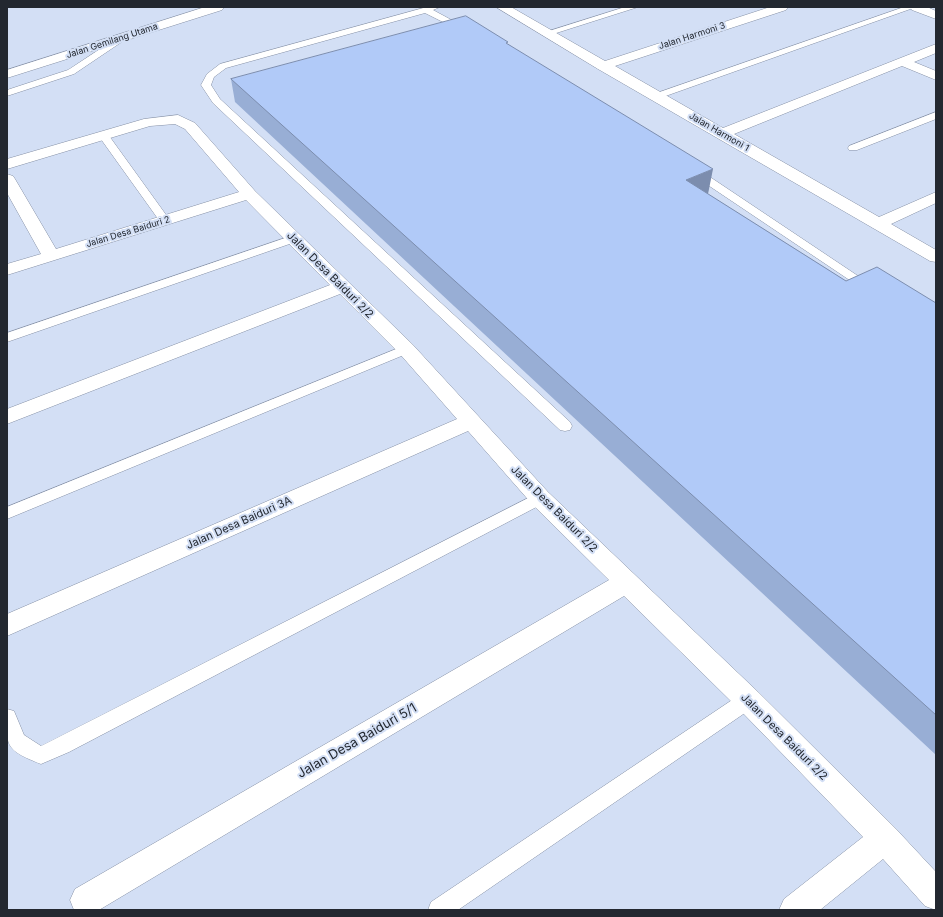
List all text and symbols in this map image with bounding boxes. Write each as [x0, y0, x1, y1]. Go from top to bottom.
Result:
street label: Jalan Harmoni 3 [657, 20, 727, 52]
street label: Jalan Gemilang Utama [65, 21, 159, 61]
street label: Jalan Harmoni 1 [687, 110, 751, 154]
street label: Jalan Desa Baiduri 2 [85, 214, 171, 250]
street label: Jalan Desa Baiduri 2/2 [284, 229, 376, 321]
street label: Jalan Desa Baiduri 2/2 [508, 463, 600, 555]
street label: Jalan Desa Baiduri 3A [184, 494, 294, 552]
street label: Jalan Desa Baiduri 2/2 [738, 691, 830, 783]
street label: Jalan Desa Baiduri 5/1 [294, 700, 420, 782]

